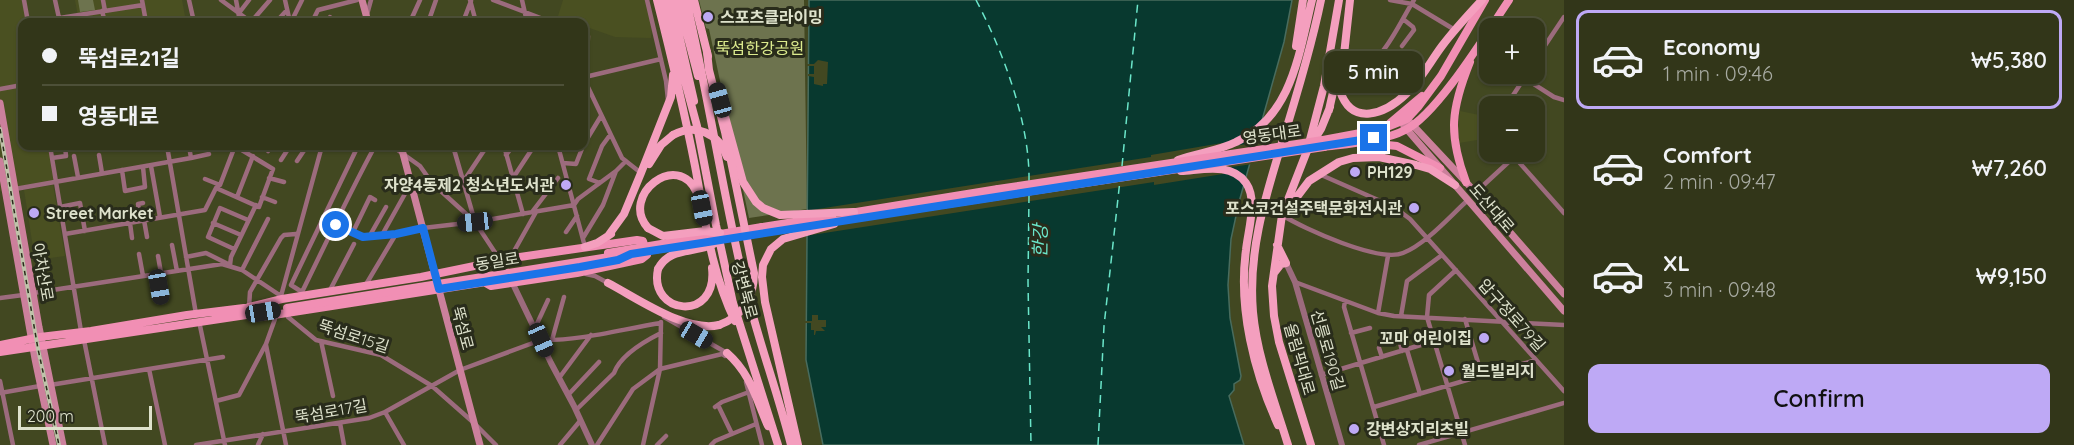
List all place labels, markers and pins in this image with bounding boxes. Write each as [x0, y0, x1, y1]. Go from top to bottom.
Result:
place label: 스포츠클라이밍 [720, 7, 823, 27]
marker: 스포츠클라이밍 [701, 10, 715, 24]
place label: PH129 [1367, 162, 1413, 182]
marker: PH129 [1348, 165, 1362, 179]
place label: 자양4동제2 청소년도서관 [384, 175, 554, 195]
marker: 자양4동제2 청소년도서관 [559, 178, 573, 192]
place label: 포스코건설주택문화전시관 [1225, 198, 1402, 218]
marker: 포스코건설주택문화전시관 [1407, 201, 1421, 215]
place label: Street Market [46, 203, 153, 223]
marker: Street Market [27, 206, 41, 220]
place label: 꼬마 어린이집 [1379, 328, 1472, 348]
marker: 꼬마 어린이집 [1477, 331, 1491, 345]
place label: 월드빌리지 [1461, 361, 1535, 381]
marker: 월드빌리지 [1442, 364, 1456, 378]
place label: 강변상지리츠빌 [1366, 419, 1469, 439]
marker: 강변상지리츠빌 [1347, 422, 1361, 436]

